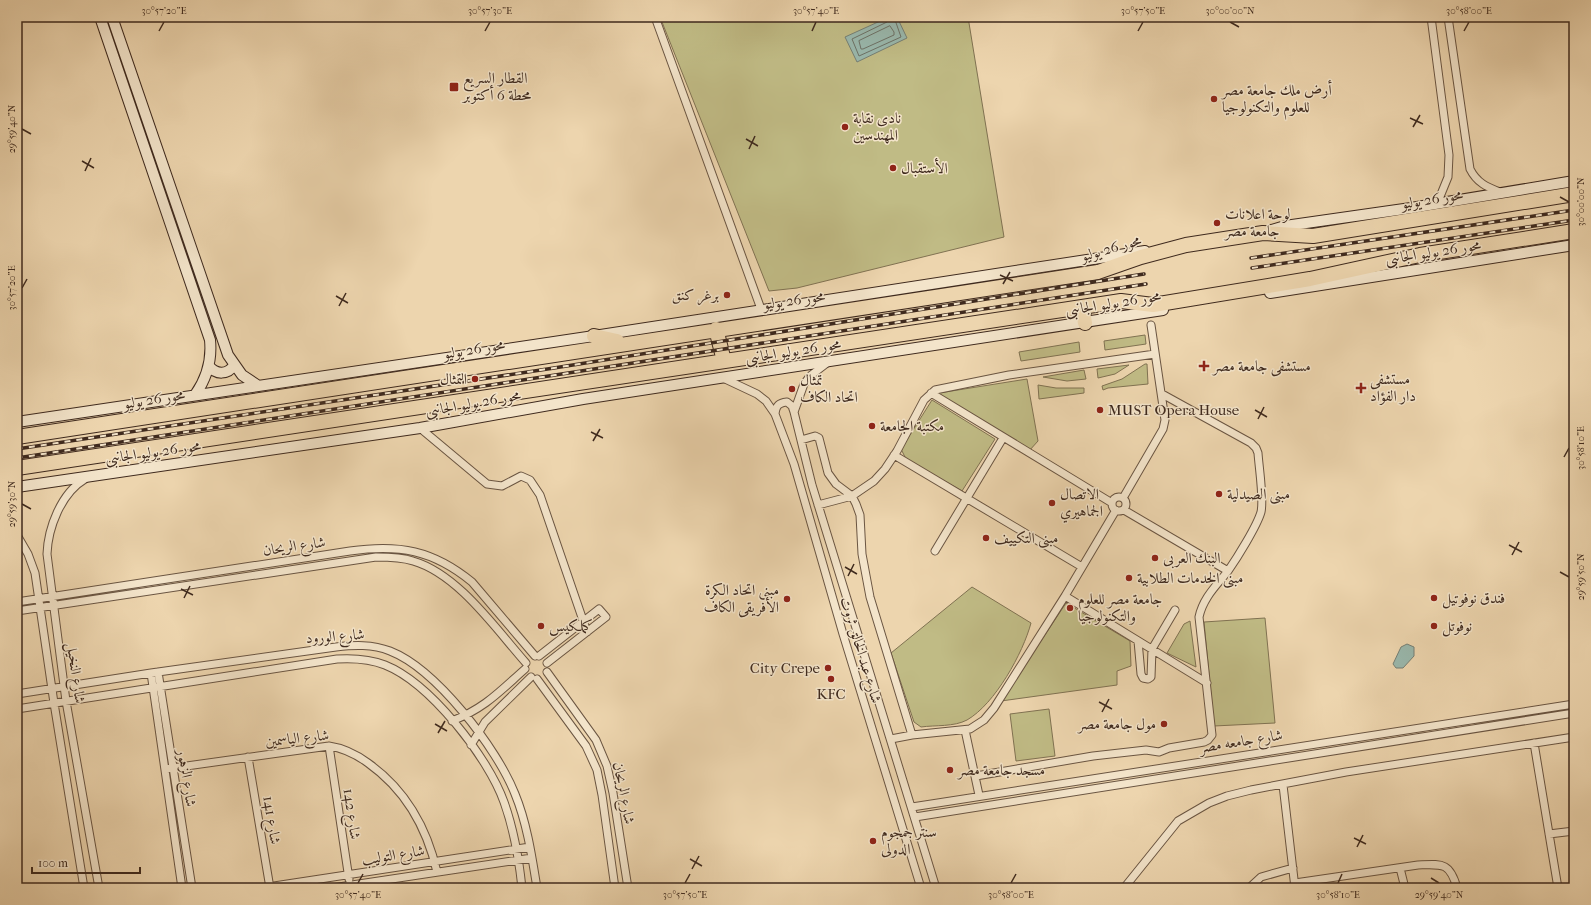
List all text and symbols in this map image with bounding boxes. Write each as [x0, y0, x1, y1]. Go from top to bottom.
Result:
text: 30°57'20"E [141, 5, 187, 17]
text: 30°57'30"E [468, 5, 512, 17]
text: 30°57'40"E [793, 5, 839, 17]
text: 30°57'50"E [1121, 5, 1165, 17]
text: 30°00'00"N [1206, 5, 1255, 17]
text: 30°58'00"E [1446, 5, 1492, 17]
place label: القطار السريع محطة 6 أكتوبر [461, 69, 531, 104]
place label: أرض ملك جامعة مصر للعلوم والتكنولوجيا [1220, 79, 1332, 120]
marker: القطار السريع محطة 6 أكتوبر [448, 81, 460, 93]
marker: أرض ملك جامعة مصر للعلوم والتكنولوجيا [1209, 94, 1219, 104]
text: 29°59'40"N [6, 104, 18, 153]
place label: نادى نقابة المهندسين [853, 109, 901, 144]
marker: نادى نقابة المهندسين [840, 122, 850, 132]
place label: الأستقبال [901, 157, 948, 177]
marker: الأستقبال [888, 163, 898, 173]
text: 30°00'00"N [1575, 177, 1587, 226]
street label: محور 26 يوليو [1398, 185, 1464, 213]
place label: لوحة اعلانات جامعة مصر [1223, 205, 1290, 241]
marker: لوحة اعلانات جامعة مصر [1212, 218, 1222, 228]
street label: محور 26 يوليو [1077, 231, 1143, 266]
street label: محور 26 يوليو الجانبى [1384, 236, 1482, 270]
text: 30°57'20"E [6, 265, 18, 311]
place label: برغر كنق [672, 286, 719, 306]
street label: محور 26 يوليو [760, 287, 826, 314]
street label: محور 26 يوليو الجانبى [1064, 287, 1162, 321]
marker: برغر كنق [722, 290, 732, 300]
street label: محور 26 يوليو [440, 335, 506, 363]
street label: محور 26 يوليو الجانبى [744, 335, 842, 369]
place label: مستشفى جامعة مصر [1211, 357, 1311, 377]
marker: مستشفى جامعة مصر [1198, 360, 1210, 372]
place label: التمثال [440, 370, 467, 388]
place label: مستشفى دار الفؤاد [1370, 370, 1416, 405]
place label: تمثال اتحاد الكاف [800, 371, 858, 406]
marker: التمثال [470, 374, 480, 384]
marker: مستشفى دار الفؤاد [1355, 382, 1367, 394]
marker: تمثال اتحاد الكاف [787, 384, 797, 394]
street label: محور 26 يوليو [120, 385, 186, 413]
street label: محور 26 يوليو الجانبى [424, 386, 522, 422]
place label: MUST Opera House [1108, 401, 1240, 419]
marker: MUST Opera House [1095, 405, 1105, 415]
place label: مكتبة الجامعة [880, 417, 944, 435]
marker: مكتبة الجامعة [867, 421, 877, 431]
text: 30°58'10"E [1575, 426, 1587, 470]
street label: محور 26 يوليو الجانبى [104, 436, 202, 470]
text: 29°59'30"N [6, 480, 18, 527]
place label: الاتصال الجماهيري [1060, 485, 1103, 523]
place label: مبنى الصيدلية [1227, 485, 1290, 505]
marker: مبنى الصيدلية [1214, 489, 1224, 499]
marker: الاتصال الجماهيري [1047, 498, 1057, 508]
place label: مبنى التكييف [994, 529, 1058, 549]
street label: شارع الريحان [262, 533, 327, 563]
marker: مبنى التكييف [981, 533, 991, 543]
place label: البنك العربى [1163, 549, 1221, 569]
marker: البنك العربى [1150, 553, 1160, 563]
text: 29°59'50"N [1575, 553, 1587, 601]
place label: مبنى الخدمات الطلابية [1137, 569, 1243, 589]
marker: مبنى الخدمات الطلابية [1124, 573, 1134, 583]
place label: مبنى اتحاد الكرة الأفريقى الكاف [704, 581, 779, 618]
place label: فندق نوفوتيل [1442, 589, 1505, 609]
place label: جامعة مصر للعلوم والتكنولوجيا [1078, 590, 1162, 625]
marker: فندق نوفوتيل [1429, 593, 1439, 603]
marker: مبنى اتحاد الكرة الأفريقى الكاف [782, 594, 792, 604]
street label: شارع عبد الخالق ثروت [832, 595, 886, 707]
marker: جامعة مصر للعلوم والتكنولوجيا [1065, 603, 1075, 613]
place label: كملكيس [549, 617, 593, 636]
place label: نوفوتل [1442, 617, 1472, 637]
marker: كملكيس [536, 621, 546, 631]
marker: نوفوتل [1429, 621, 1439, 631]
street label: شارع الورود [305, 625, 365, 651]
street label: شارع النخيل [59, 641, 89, 705]
place label: City Crepe [750, 659, 821, 677]
marker: City Crepe [823, 663, 833, 673]
marker: KFC [826, 674, 836, 684]
place label: KFC [816, 685, 846, 703]
place label: مول جامعة مصر [1076, 715, 1156, 734]
marker: مول جامعة مصر [1159, 719, 1169, 729]
street label: شارع الياسمين [264, 726, 330, 754]
street label: شارع جامعه مصر [1196, 726, 1284, 761]
street label: شارع الزهور [169, 746, 200, 809]
street label: شارع الريحان [605, 760, 639, 826]
place label: مسجد جامعة مصر [956, 761, 1045, 780]
marker: مسجد جامعة مصر [945, 765, 955, 775]
street label: شارع 142 [336, 787, 364, 841]
street label: شارع 141 [255, 794, 285, 846]
place label: سنتر جمجوم الدولى [881, 823, 937, 858]
marker: سنتر جمجوم الدولى [868, 836, 878, 846]
street label: شارع التوليب [360, 841, 426, 873]
scale bar [32, 849, 140, 875]
text: 100 m [38, 856, 68, 870]
text: 30°57'40"E [335, 889, 381, 901]
text: 30°57'50"E [663, 889, 707, 901]
text: 30°58'00"E [988, 889, 1034, 901]
text: 30°58'10"E [1316, 889, 1360, 901]
text: 29°59'40"N [1415, 889, 1464, 901]

